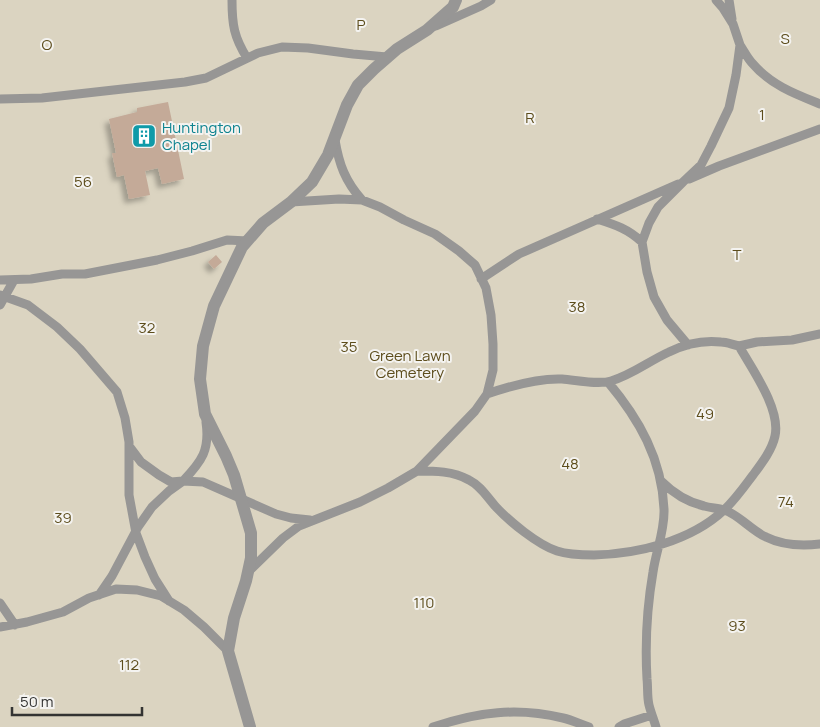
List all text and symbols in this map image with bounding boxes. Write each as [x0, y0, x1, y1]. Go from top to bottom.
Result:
park label: P [356, 14, 366, 35]
park label: S [780, 28, 790, 49]
park label: O [42, 34, 53, 55]
park label: 1 [759, 104, 765, 125]
park label: R [525, 107, 535, 128]
place label: Huntington Chapel [162, 117, 241, 155]
building icon: Huntington Chapel [131, 123, 157, 149]
park label: 56 [74, 171, 92, 192]
park label: T [733, 244, 742, 265]
park label: 38 [568, 296, 586, 317]
park label: 32 [139, 317, 155, 338]
park label: 35 [341, 336, 357, 357]
park label: Green Lawn Cemetery [369, 345, 451, 383]
park label: 49 [696, 403, 714, 424]
park label: 48 [561, 453, 579, 474]
park label: 74 [778, 491, 794, 512]
park label: 39 [54, 507, 72, 528]
park label: 110 [414, 592, 434, 613]
park label: 93 [728, 615, 746, 636]
park label: 112 [119, 654, 139, 675]
scale bar [12, 684, 142, 716]
text: 50 m [20, 691, 54, 712]

